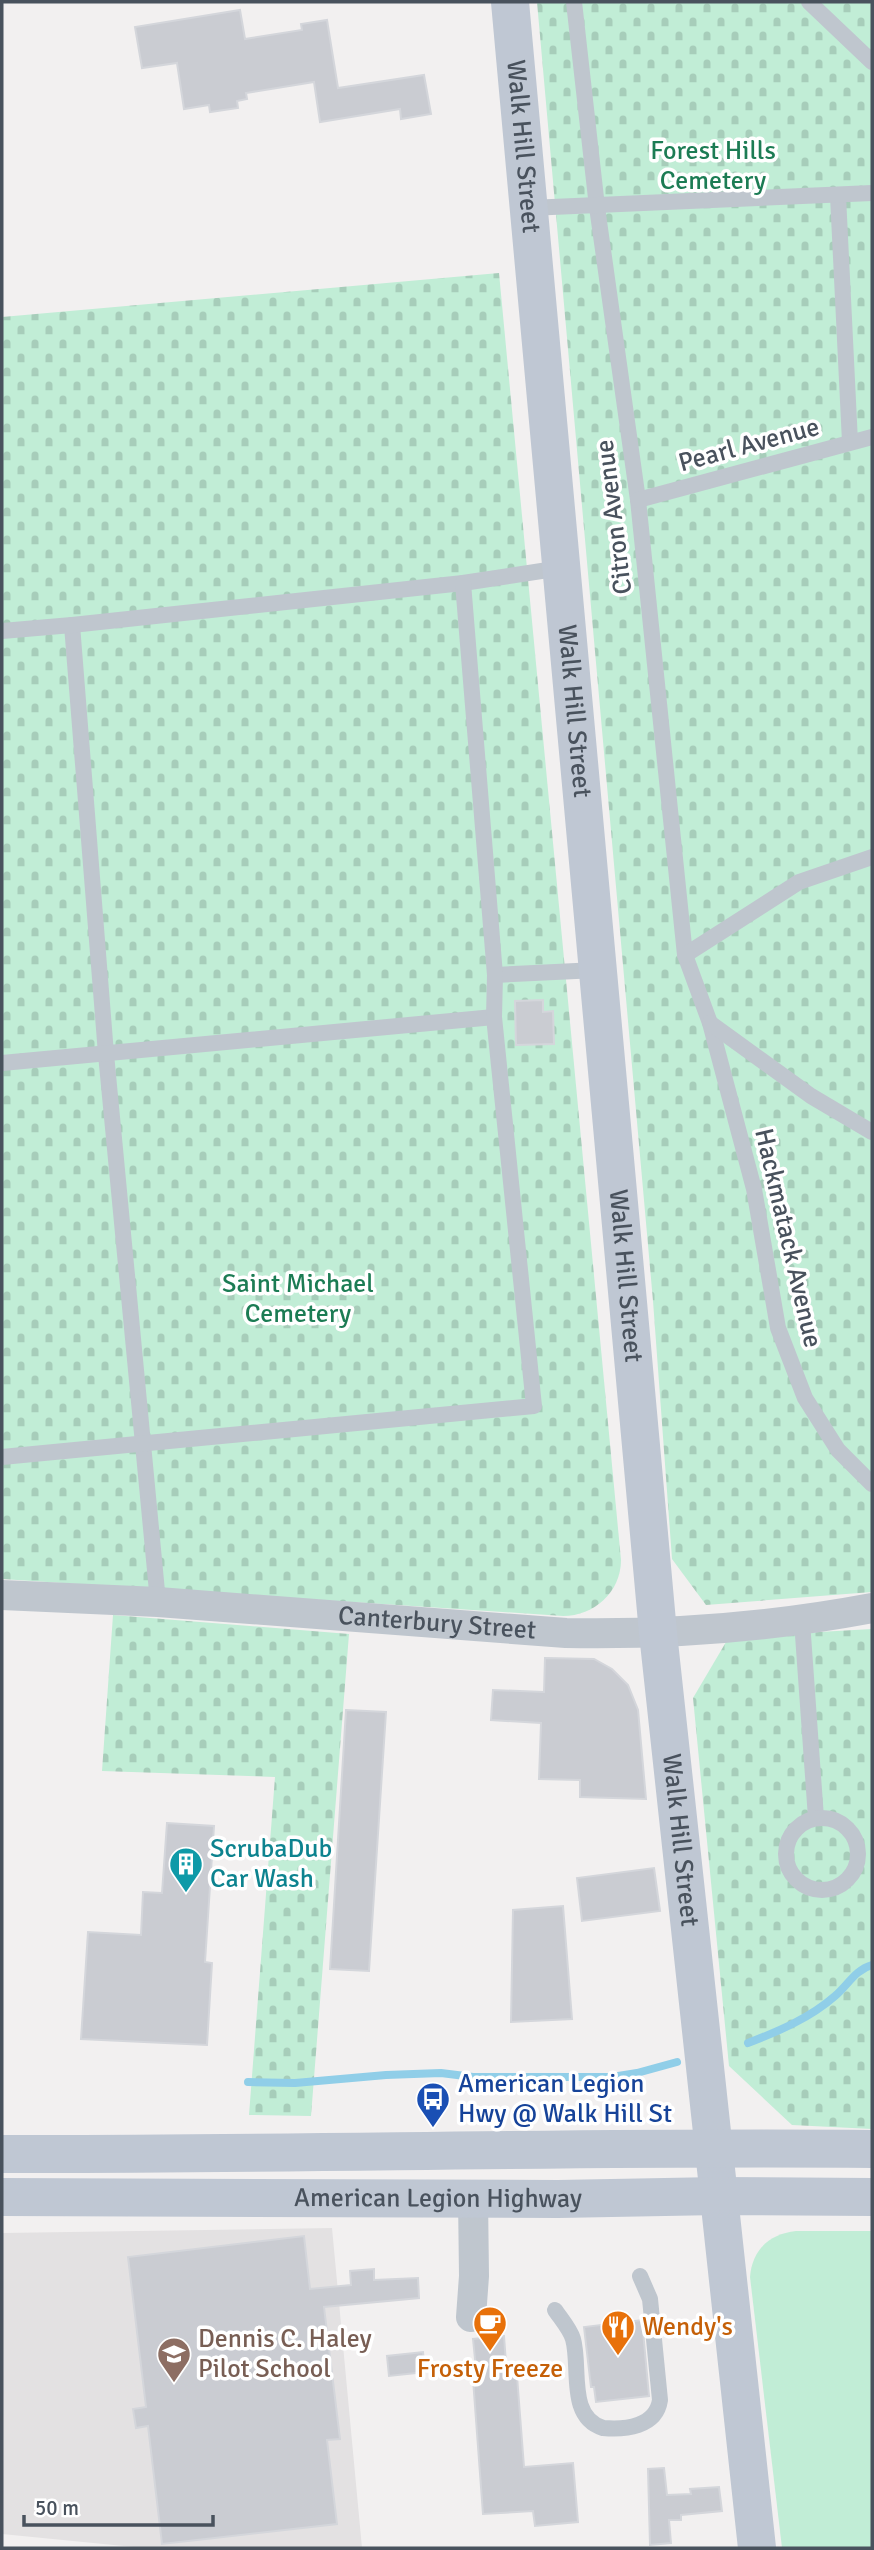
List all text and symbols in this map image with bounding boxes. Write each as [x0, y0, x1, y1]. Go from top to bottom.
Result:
street label: Walk Hill Street [499, 58, 547, 234]
park label: Forest Hills Cemetery [650, 135, 776, 197]
street label: Pearl Avenue [675, 411, 823, 479]
street label: Citron Avenue [589, 438, 639, 596]
street label: Walk Hill Street [551, 623, 598, 799]
street label: Hackmatack Avenue [747, 1125, 829, 1351]
street label: Walk Hill Street [602, 1188, 649, 1364]
park label: Saint Michael Cemetery [222, 1268, 374, 1330]
street label: Canterbury Street [337, 1600, 537, 1647]
street label: Walk Hill Street [655, 1752, 706, 1928]
place label: ScrubaDub Car Wash [210, 1833, 332, 1895]
building icon: ScrubaDub Car Wash [167, 1845, 205, 1894]
place label: American Legion Hwy @ Walk Hill St [458, 2068, 672, 2130]
bus stop icon: American Legion Hwy @ Walk Hill St [414, 2080, 452, 2129]
street label: American Legion Highway [294, 2182, 582, 2215]
cafe icon: Frosty Freeze [471, 2304, 509, 2353]
restaurant icon: Wendy's [599, 2308, 637, 2357]
place label: Wendy's [642, 2311, 733, 2343]
place label: Dennis C. Haley Pilot School [198, 2323, 372, 2385]
school or university icon: Dennis C. Haley Pilot School [155, 2335, 193, 2384]
place label: Frosty Freeze [417, 2353, 563, 2385]
scale bar [24, 2484, 214, 2528]
text: 50 m [35, 2495, 79, 2521]

